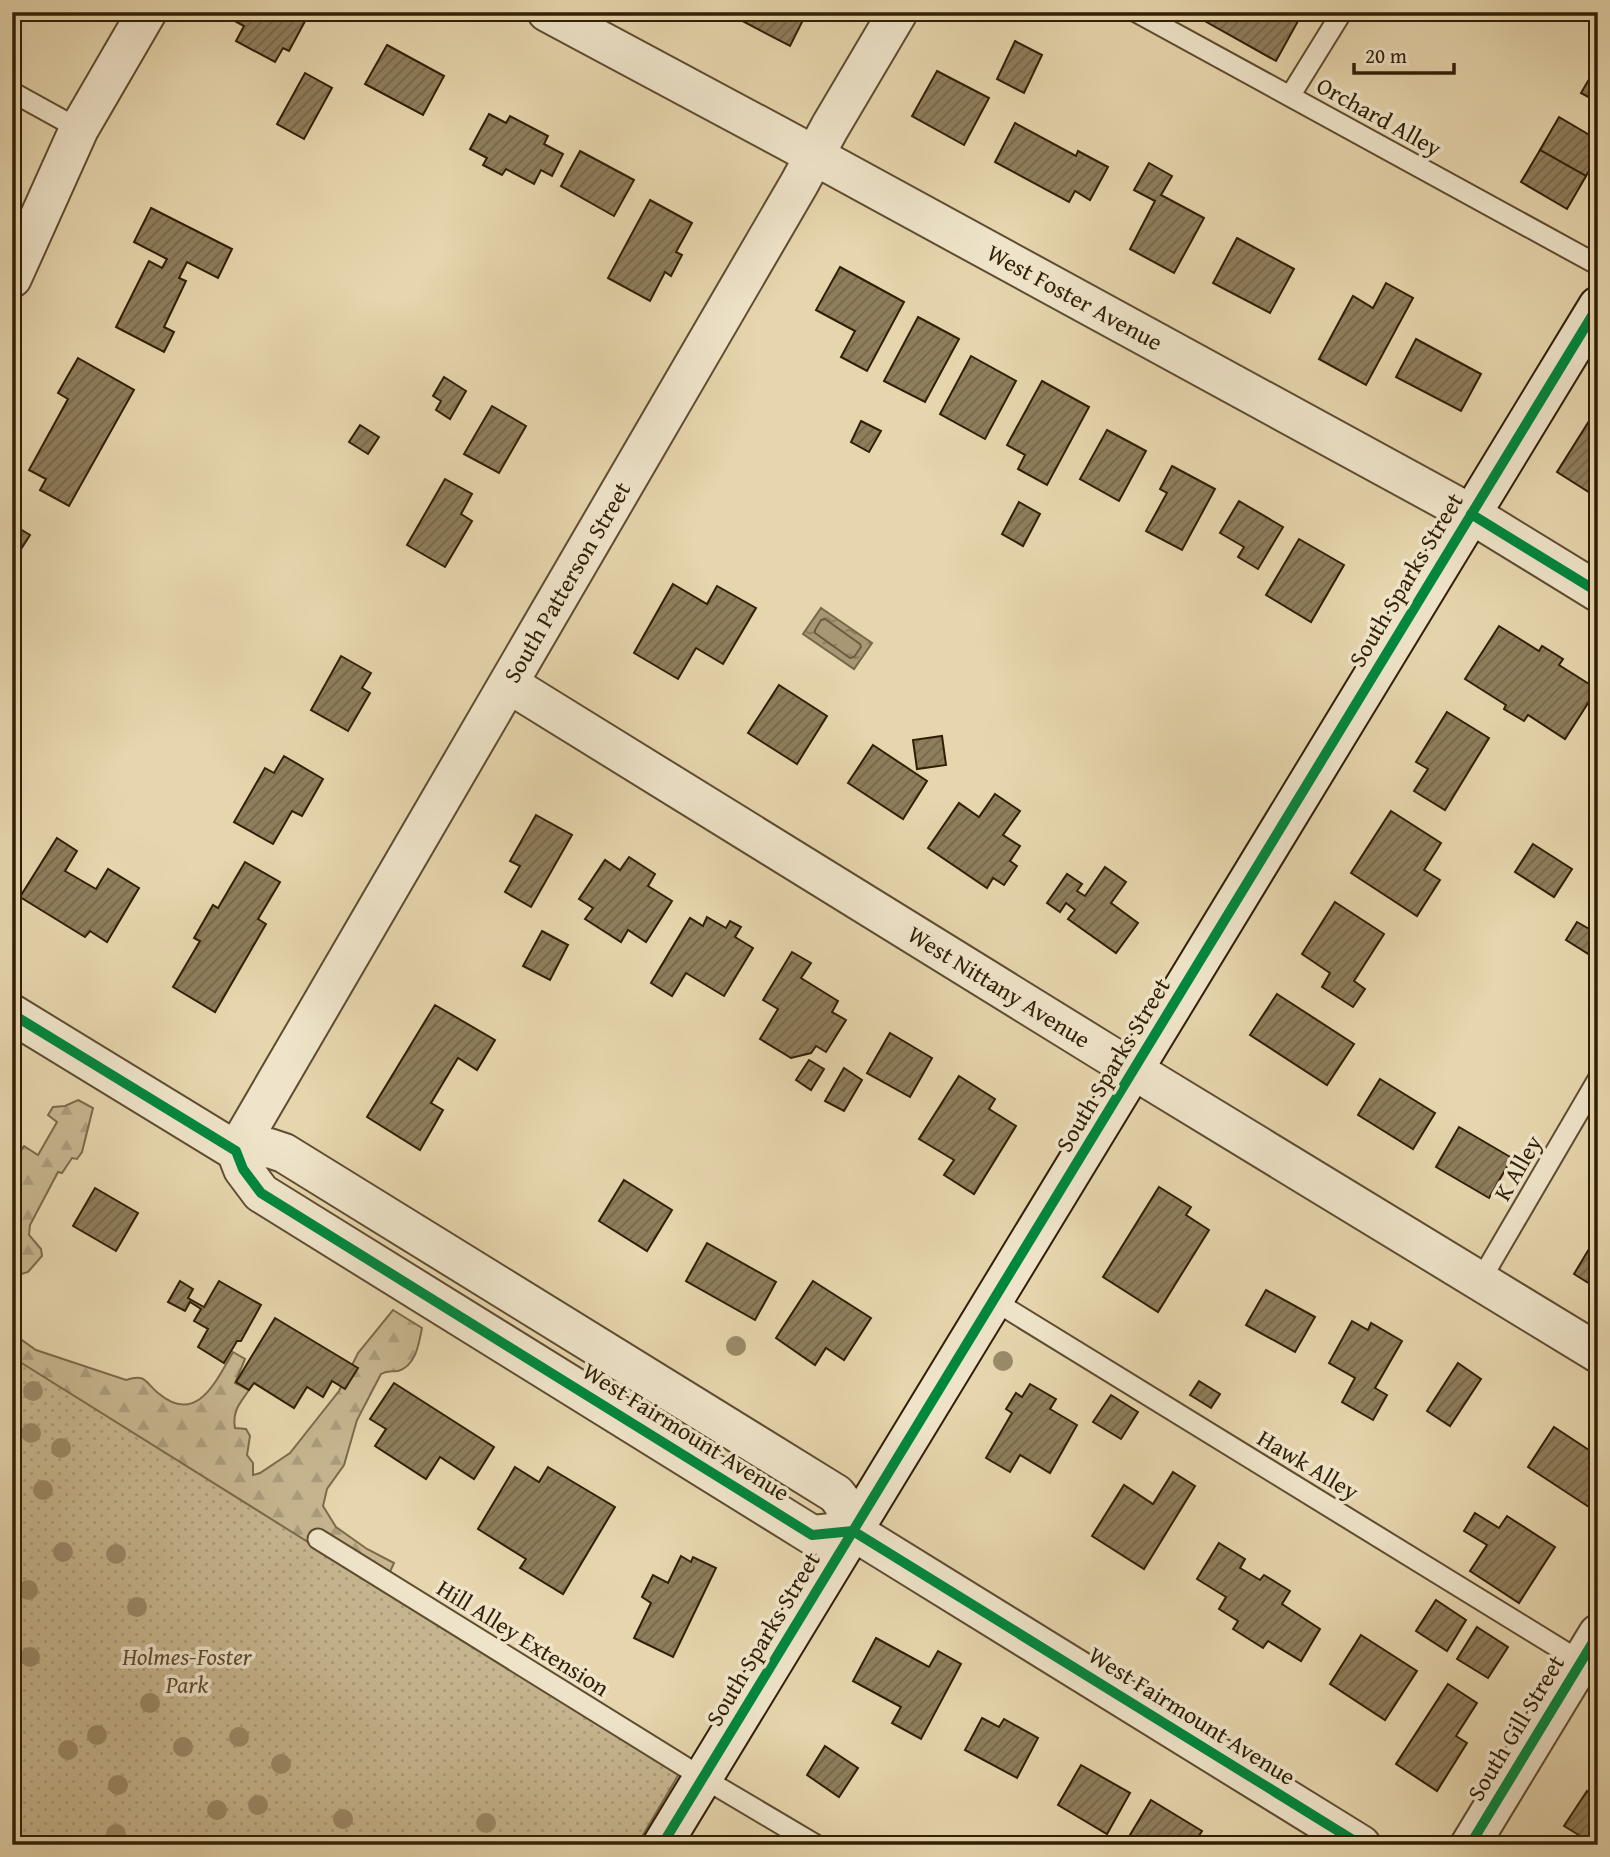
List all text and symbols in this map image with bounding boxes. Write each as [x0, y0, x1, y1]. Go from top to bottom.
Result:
scale bar [1354, 32, 1454, 76]
text: 20 m [1365, 40, 1407, 71]
street label: Orchard Alley [1310, 68, 1448, 165]
street label: West Foster Avenue [981, 235, 1169, 359]
street label: South Patterson Street [494, 474, 639, 689]
street label: South Sparks Street [1340, 486, 1472, 674]
street label: West Nittany Avenue [901, 917, 1097, 1056]
street label: South Sparks Street [1047, 971, 1179, 1159]
street label: K Alley [1485, 1128, 1550, 1207]
street label: West Fairmount Avenue [576, 1354, 797, 1510]
street label: Hawk Alley [1251, 1421, 1366, 1509]
street label: South Sparks Street [697, 1545, 829, 1733]
street label: Hill Alley Extension [430, 1570, 617, 1705]
street label: West Fairmount Avenue [1082, 1638, 1303, 1794]
park label: Holmes-Foster Park [121, 1639, 253, 1702]
street label: South Gill Street [1458, 1648, 1573, 1807]

